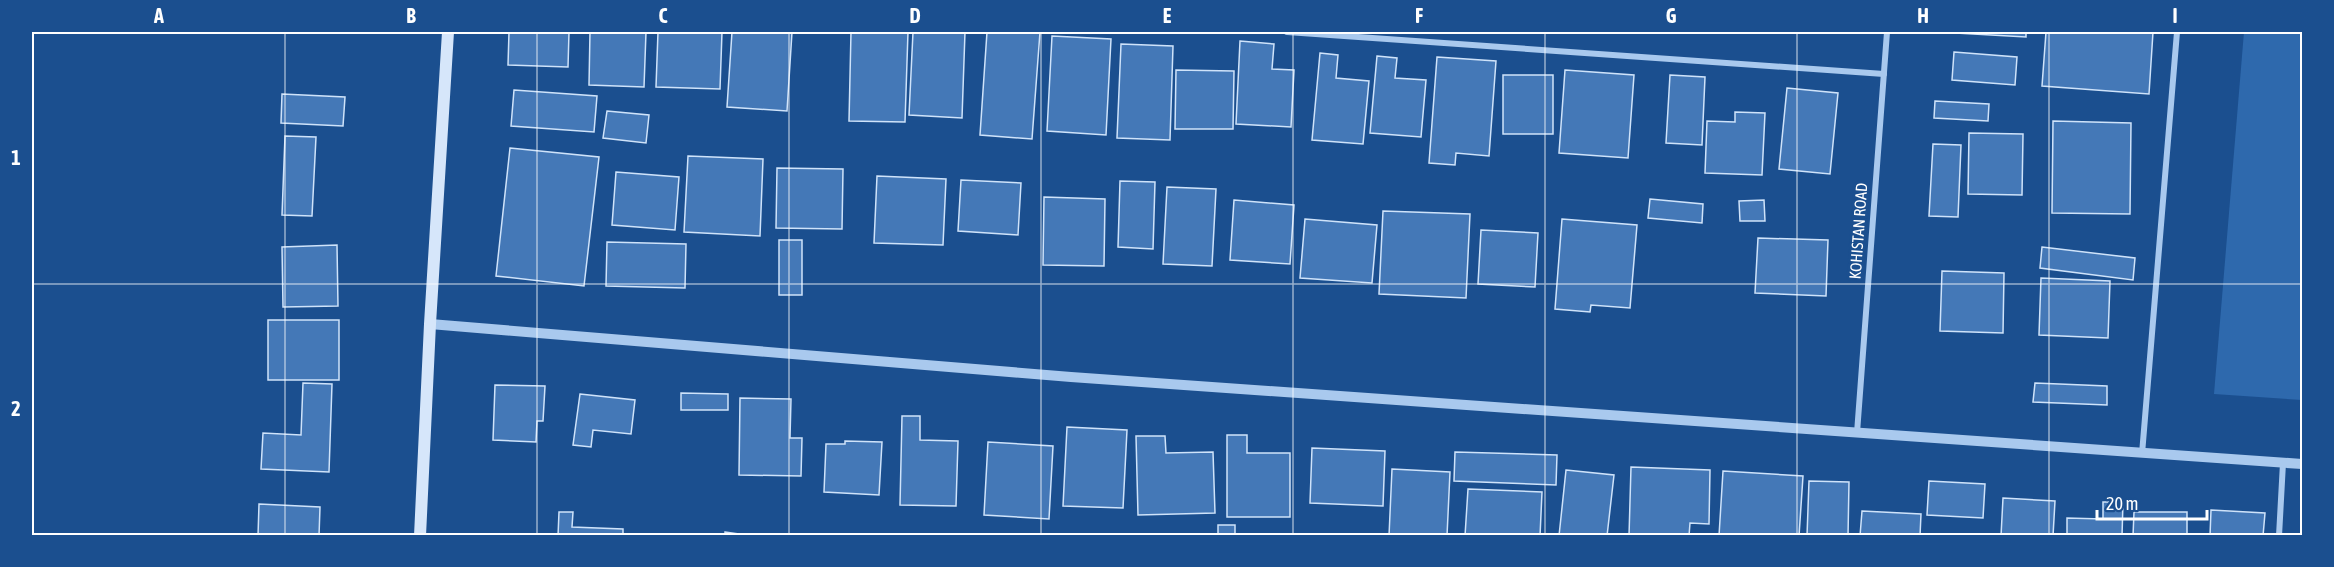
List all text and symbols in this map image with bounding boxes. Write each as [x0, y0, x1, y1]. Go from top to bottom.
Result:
text: A [153, 4, 164, 27]
text: B [406, 4, 416, 27]
text: C [659, 4, 668, 27]
text: D [909, 4, 921, 27]
text: E [1163, 4, 1172, 27]
text: F [1415, 4, 1423, 27]
text: G [1666, 4, 1677, 27]
text: H [1917, 4, 1929, 27]
text: I [2172, 4, 2178, 27]
text: 1 [11, 146, 21, 169]
street label: KOHISTAN ROAD [1846, 182, 1870, 280]
text: 2 [11, 397, 21, 420]
scale bar [2097, 483, 2206, 521]
text: 20 m [2106, 493, 2138, 514]

